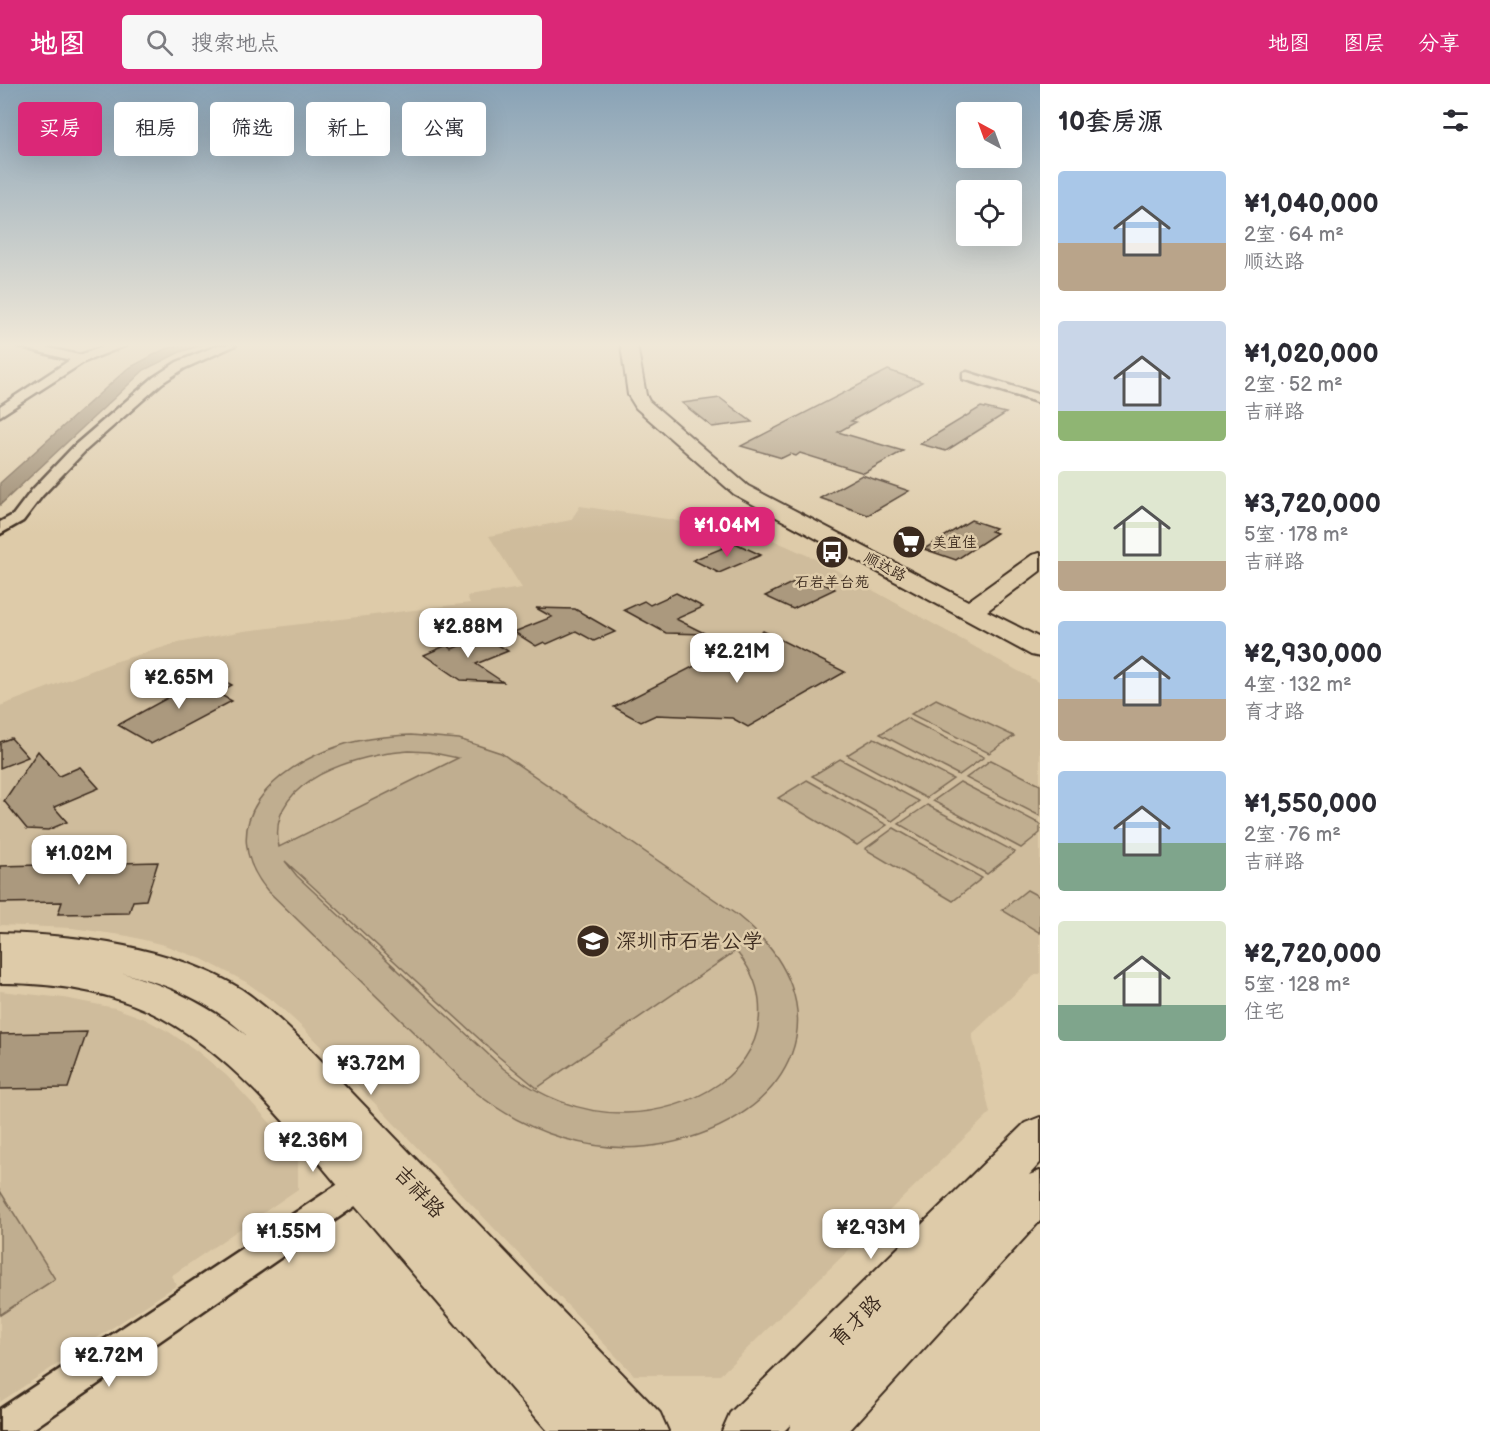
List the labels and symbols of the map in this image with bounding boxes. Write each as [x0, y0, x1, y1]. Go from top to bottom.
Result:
north arrow [956, 102, 1022, 168]
pin: ¥1.04M [678, 507, 776, 558]
supermarket icon: 美宜佳 [891, 524, 927, 560]
place label: 美宜佳 [932, 533, 977, 552]
bus stop icon: 石岩羊台苑 [814, 534, 850, 570]
street label: 顺达路 [861, 548, 909, 586]
place label: 石岩羊台苑 [794, 573, 870, 592]
pin: ¥2.88M [419, 608, 517, 659]
pin: ¥2.21M [688, 633, 786, 684]
pin: ¥2.65M [130, 659, 228, 710]
pin: ¥1.02M [30, 835, 128, 886]
school or university icon: 深圳市石岩公学 [575, 923, 611, 959]
place label: 深圳市石岩公学 [616, 929, 763, 954]
pin: ¥3.72M [322, 1045, 420, 1096]
pin: ¥2.36M [264, 1122, 362, 1173]
street label: 吉祥路 [388, 1160, 450, 1224]
pin: ¥2.93M [822, 1209, 920, 1260]
pin: ¥1.55M [240, 1213, 338, 1264]
street label: 育才路 [825, 1290, 887, 1352]
pin: ¥2.72M [60, 1337, 158, 1388]

